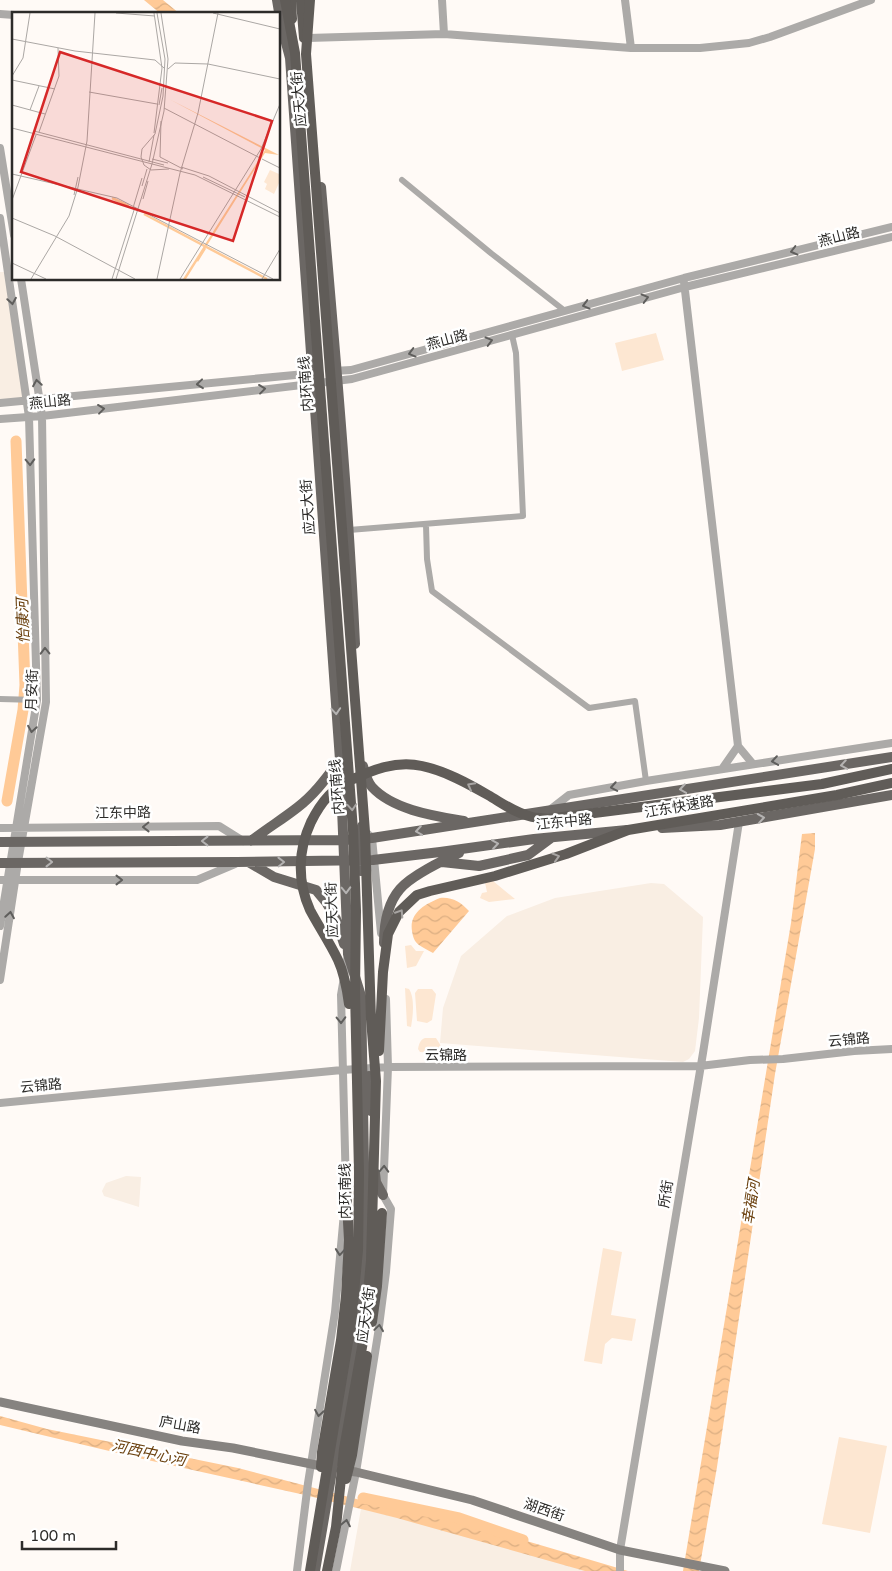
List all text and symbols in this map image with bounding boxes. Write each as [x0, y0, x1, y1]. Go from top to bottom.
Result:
inset map [12, 12, 280, 280]
street label: 应天大街 [288, 70, 310, 128]
street label: 燕山路 [817, 224, 861, 250]
one-way arrow [789, 245, 798, 256]
one-way arrow [641, 293, 650, 304]
one-way arrow [7, 297, 17, 305]
one-way arrow [582, 299, 590, 309]
street label: 燕山路 [425, 326, 469, 354]
one-way arrow [484, 337, 492, 347]
one-way arrow [408, 347, 417, 357]
street label: 内环南线 [296, 355, 316, 413]
one-way arrow [196, 378, 204, 389]
one-way arrow [33, 379, 43, 388]
one-way arrow [258, 384, 266, 395]
street label: 燕山路 [28, 391, 72, 413]
one-way arrow [97, 404, 105, 415]
one-way arrow [25, 458, 36, 466]
street label: 应天大街 [298, 478, 318, 536]
water label: 怡康河 [13, 595, 33, 644]
one-way arrow [40, 646, 51, 654]
street label: 月安街 [23, 669, 41, 711]
one-way arrow [330, 707, 341, 715]
one-way arrow [28, 725, 38, 734]
one-way arrow [770, 755, 778, 766]
street label: 内环南线 [327, 758, 347, 816]
one-way arrow [839, 759, 848, 769]
one-way arrow [610, 781, 619, 791]
one-way arrow [467, 782, 476, 792]
one-way arrow [679, 784, 688, 794]
street label: 江东快速路 [643, 793, 715, 821]
one-way arrow [346, 803, 357, 811]
street label: 江东中路 [95, 804, 151, 822]
street label: 江东中路 [535, 811, 593, 833]
one-way arrow [758, 813, 766, 824]
one-way arrow [142, 822, 150, 832]
one-way arrow [415, 825, 423, 836]
one-way arrow [200, 836, 208, 846]
one-way arrow [491, 840, 500, 850]
one-way arrow [551, 852, 560, 862]
one-way arrow [45, 857, 53, 867]
one-way arrow [278, 857, 285, 867]
one-way arrow [115, 875, 123, 885]
street label: 应天大街 [323, 882, 341, 938]
one-way arrow [340, 887, 351, 895]
one-way arrow [393, 910, 403, 919]
one-way arrow [5, 911, 15, 919]
one-way arrow [336, 1016, 346, 1024]
street label: 云锦路 [827, 1030, 871, 1050]
street label: 云锦路 [425, 1047, 467, 1064]
street label: 云锦路 [19, 1076, 63, 1096]
street label: 内环南线 [337, 1163, 354, 1219]
one-way arrow [379, 1164, 389, 1172]
water label: 幸福河 [739, 1175, 764, 1226]
street label: 所街 [655, 1179, 677, 1209]
one-way arrow [335, 1248, 346, 1256]
street label: 应天大街 [354, 1286, 378, 1344]
one-way arrow [373, 1324, 383, 1333]
one-way arrow [315, 1409, 325, 1418]
street label: 庐山路 [158, 1413, 202, 1437]
water label: 河西中心河 [110, 1436, 190, 1470]
street label: 湖西街 [521, 1495, 567, 1525]
scale bar [22, 1518, 116, 1550]
one-way arrow [340, 1519, 351, 1528]
text: 100 m [30, 1527, 76, 1545]

